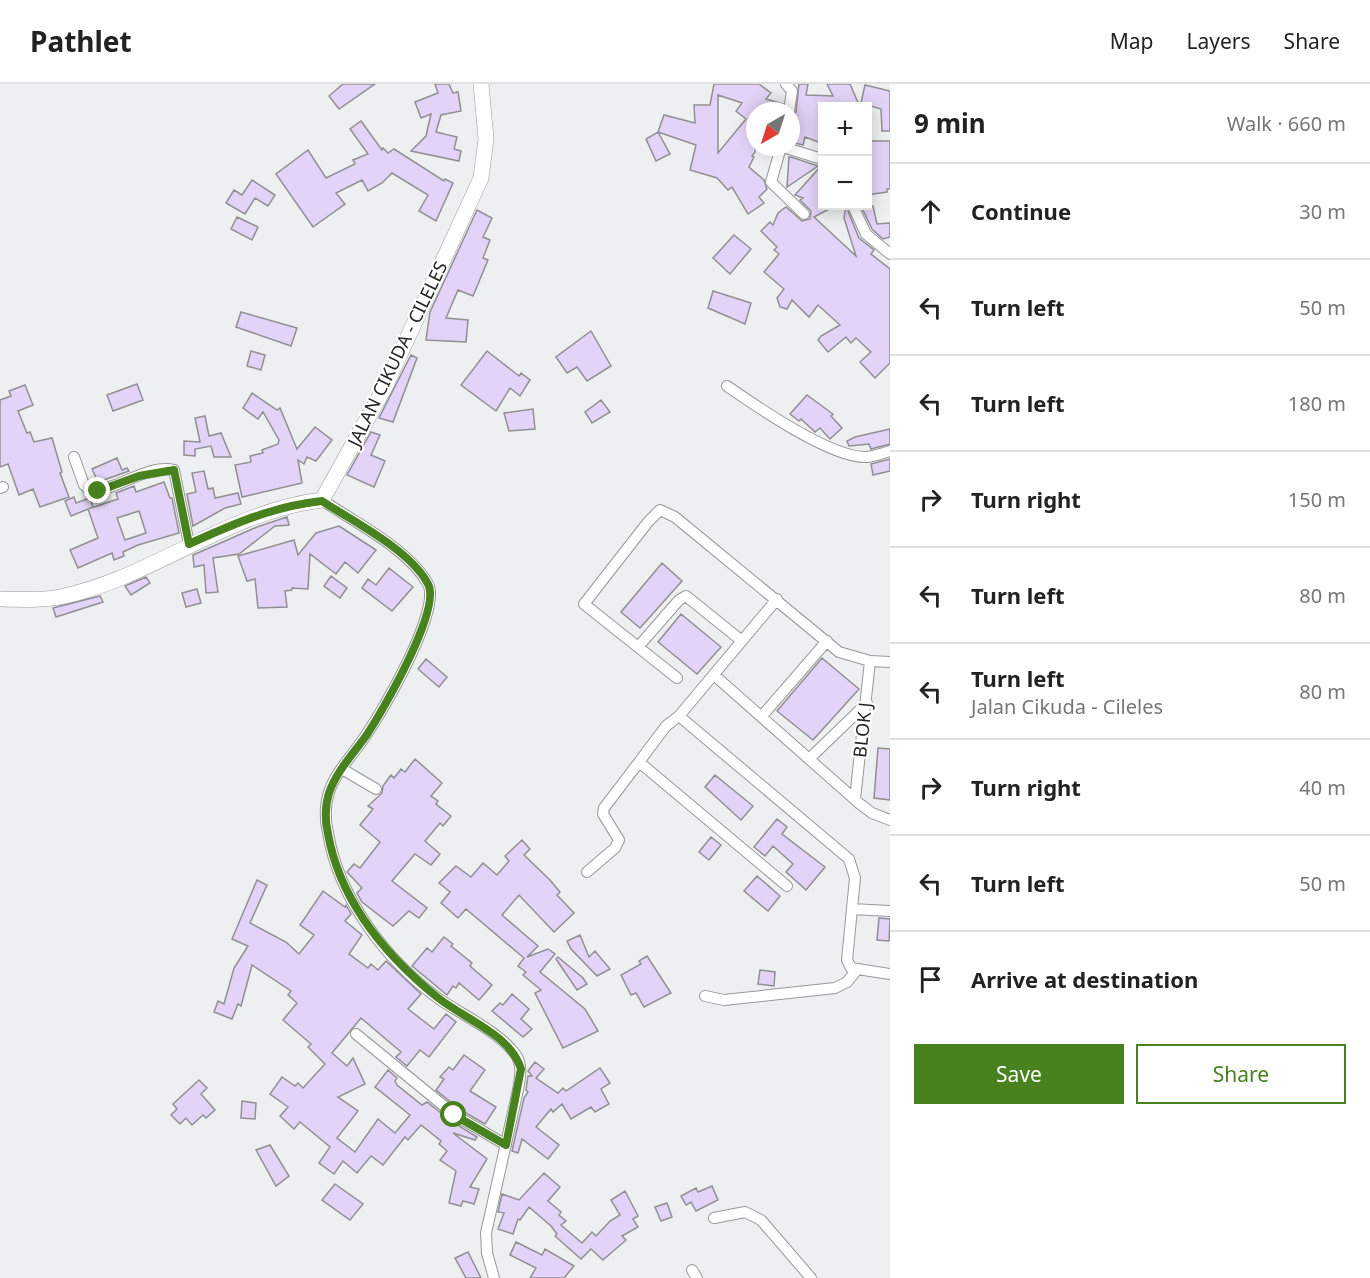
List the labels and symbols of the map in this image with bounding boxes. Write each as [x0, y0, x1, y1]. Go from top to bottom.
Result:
north arrow [746, 102, 800, 156]
street label: JALAN CIKUDA - CILELES [341, 257, 452, 452]
route end [84, 477, 110, 503]
street label: BLOK J [847, 701, 877, 759]
route start [440, 1101, 466, 1127]

